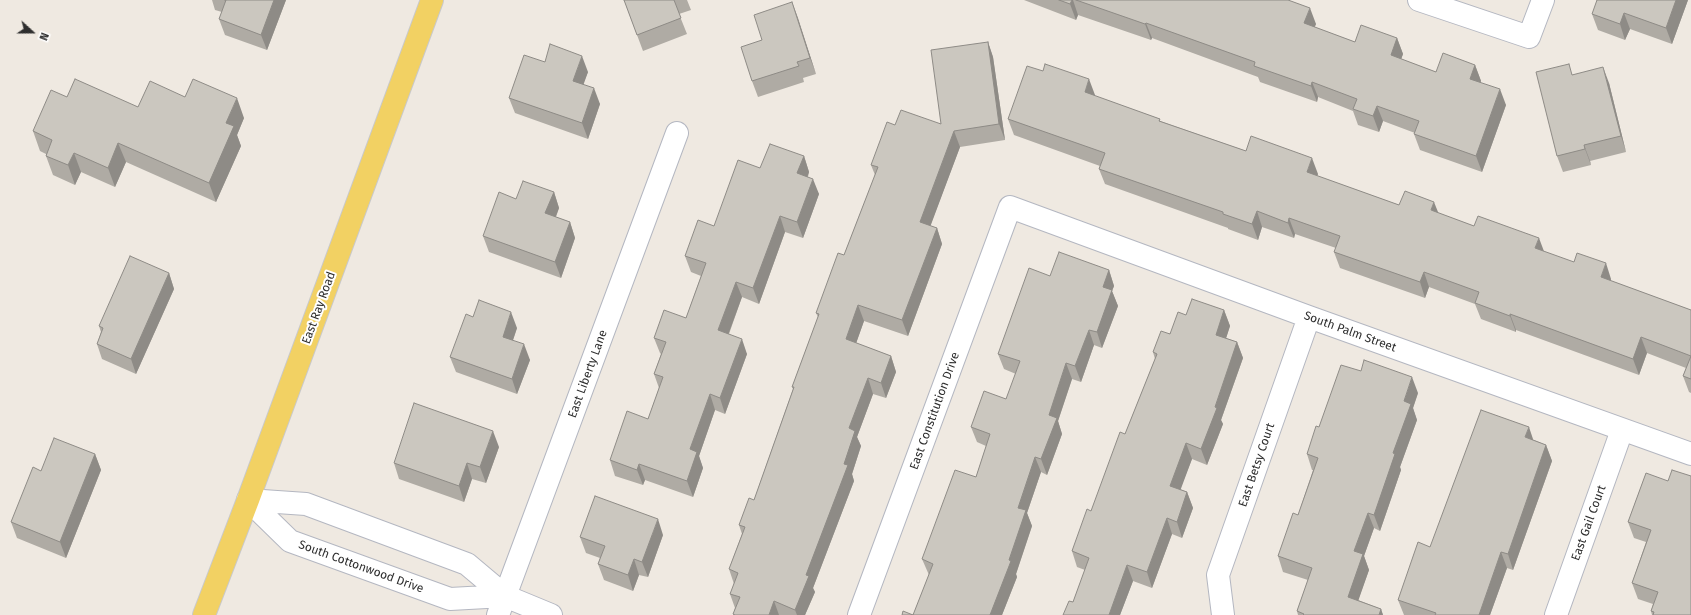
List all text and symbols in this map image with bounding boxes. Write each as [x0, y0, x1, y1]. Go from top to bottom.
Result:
north arrow [12, 12, 52, 52]
text: N [36, 31, 51, 42]
street label: East Ray Road [299, 270, 339, 346]
street label: South Palm Street [1302, 309, 1398, 355]
street label: East Liberty Lane [565, 328, 611, 420]
street label: East Constitution Drive [907, 350, 963, 472]
street label: East Betsy Court [1236, 421, 1278, 509]
street label: East Gail Court [1569, 483, 1609, 563]
street label: South Cottonwood Drive [296, 538, 426, 596]

